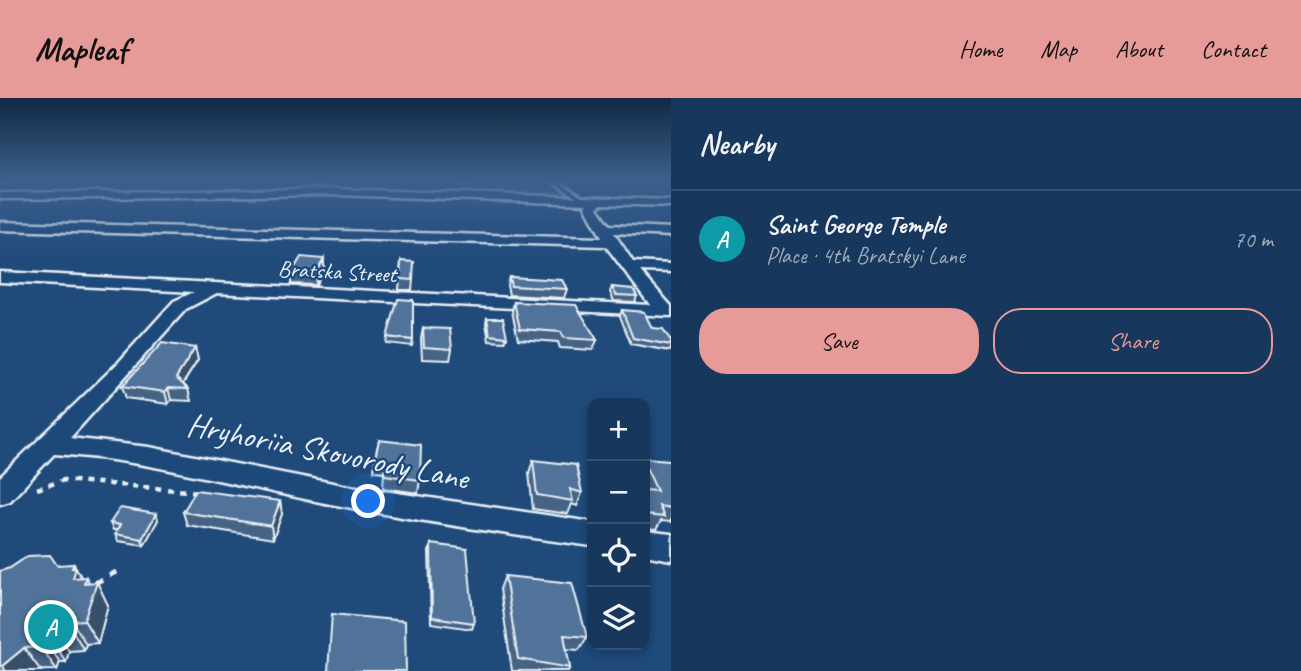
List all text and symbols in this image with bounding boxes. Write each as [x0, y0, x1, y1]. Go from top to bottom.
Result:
text: Mapleaf [35, 28, 127, 70]
text: Home [959, 34, 1002, 64]
text: Map [1040, 34, 1077, 64]
text: About [1115, 34, 1163, 64]
text: Contact [1201, 34, 1266, 64]
text: Nearby [699, 125, 775, 163]
text: Saint George Temple [766, 208, 945, 241]
text: A [716, 225, 728, 254]
text: 70 m [1234, 225, 1273, 254]
text: Place · 4th Bratskyi Lane [766, 241, 965, 270]
street label: Bratska Street [277, 254, 399, 289]
button: Save [699, 308, 979, 374]
button: Share [993, 308, 1273, 374]
map controls [587, 398, 650, 650]
button: + [587, 398, 650, 461]
street label: Hryhoriia Skovorody Lane [183, 403, 474, 499]
button: − [587, 461, 650, 524]
your location [351, 484, 385, 518]
button: locate [587, 524, 650, 587]
button: layers [587, 587, 650, 650]
pin: A [28, 601, 74, 653]

